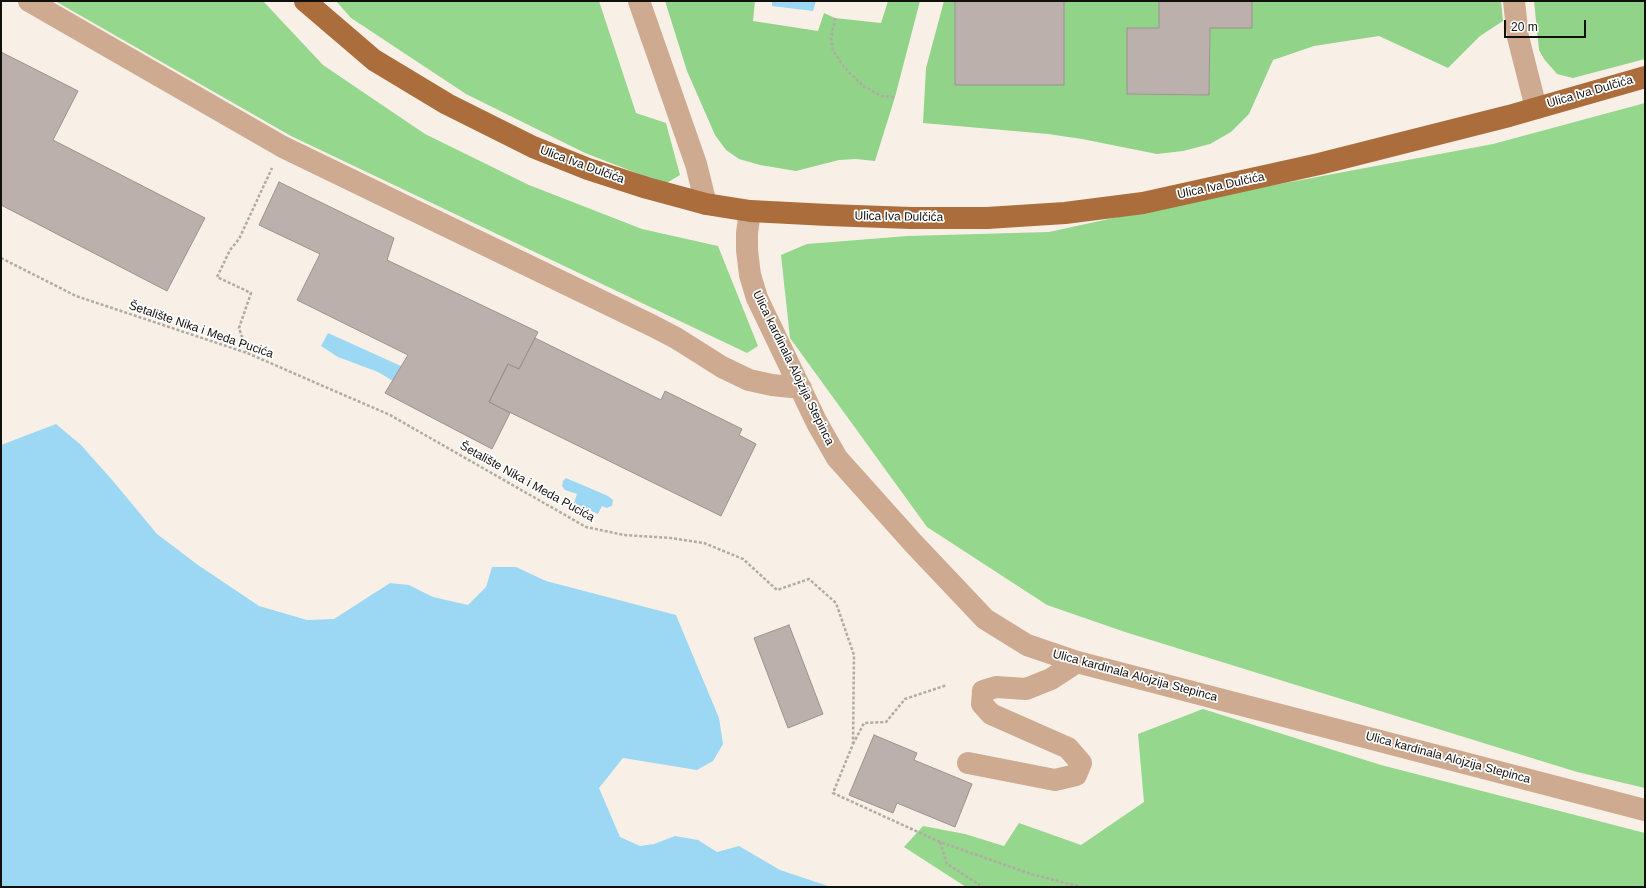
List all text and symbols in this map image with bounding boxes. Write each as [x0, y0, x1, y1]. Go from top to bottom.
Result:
scale bar [1506, 12, 1588, 38]
text: 20 m [1511, 20, 1538, 34]
street label: Ulica Iva Dulčića [1545, 73, 1635, 111]
street label: Ulica Iva Dulčića [538, 143, 626, 187]
street label: Ulica Iva Dulčića [1176, 170, 1266, 202]
street label: Ulica Iva Dulčića [855, 209, 943, 225]
street label: Ulica kardinala Alojzija Stepinca [749, 288, 837, 448]
street label: Šetalište Nika i Meda Pucića [127, 298, 275, 362]
street label: Šetalište Nika i Meda Pucića [457, 439, 597, 525]
street label: Ulica kardinala Alojzija Stepinca [1051, 647, 1219, 705]
street label: Ulica kardinala Alojzija Stepinca [1364, 729, 1532, 787]

